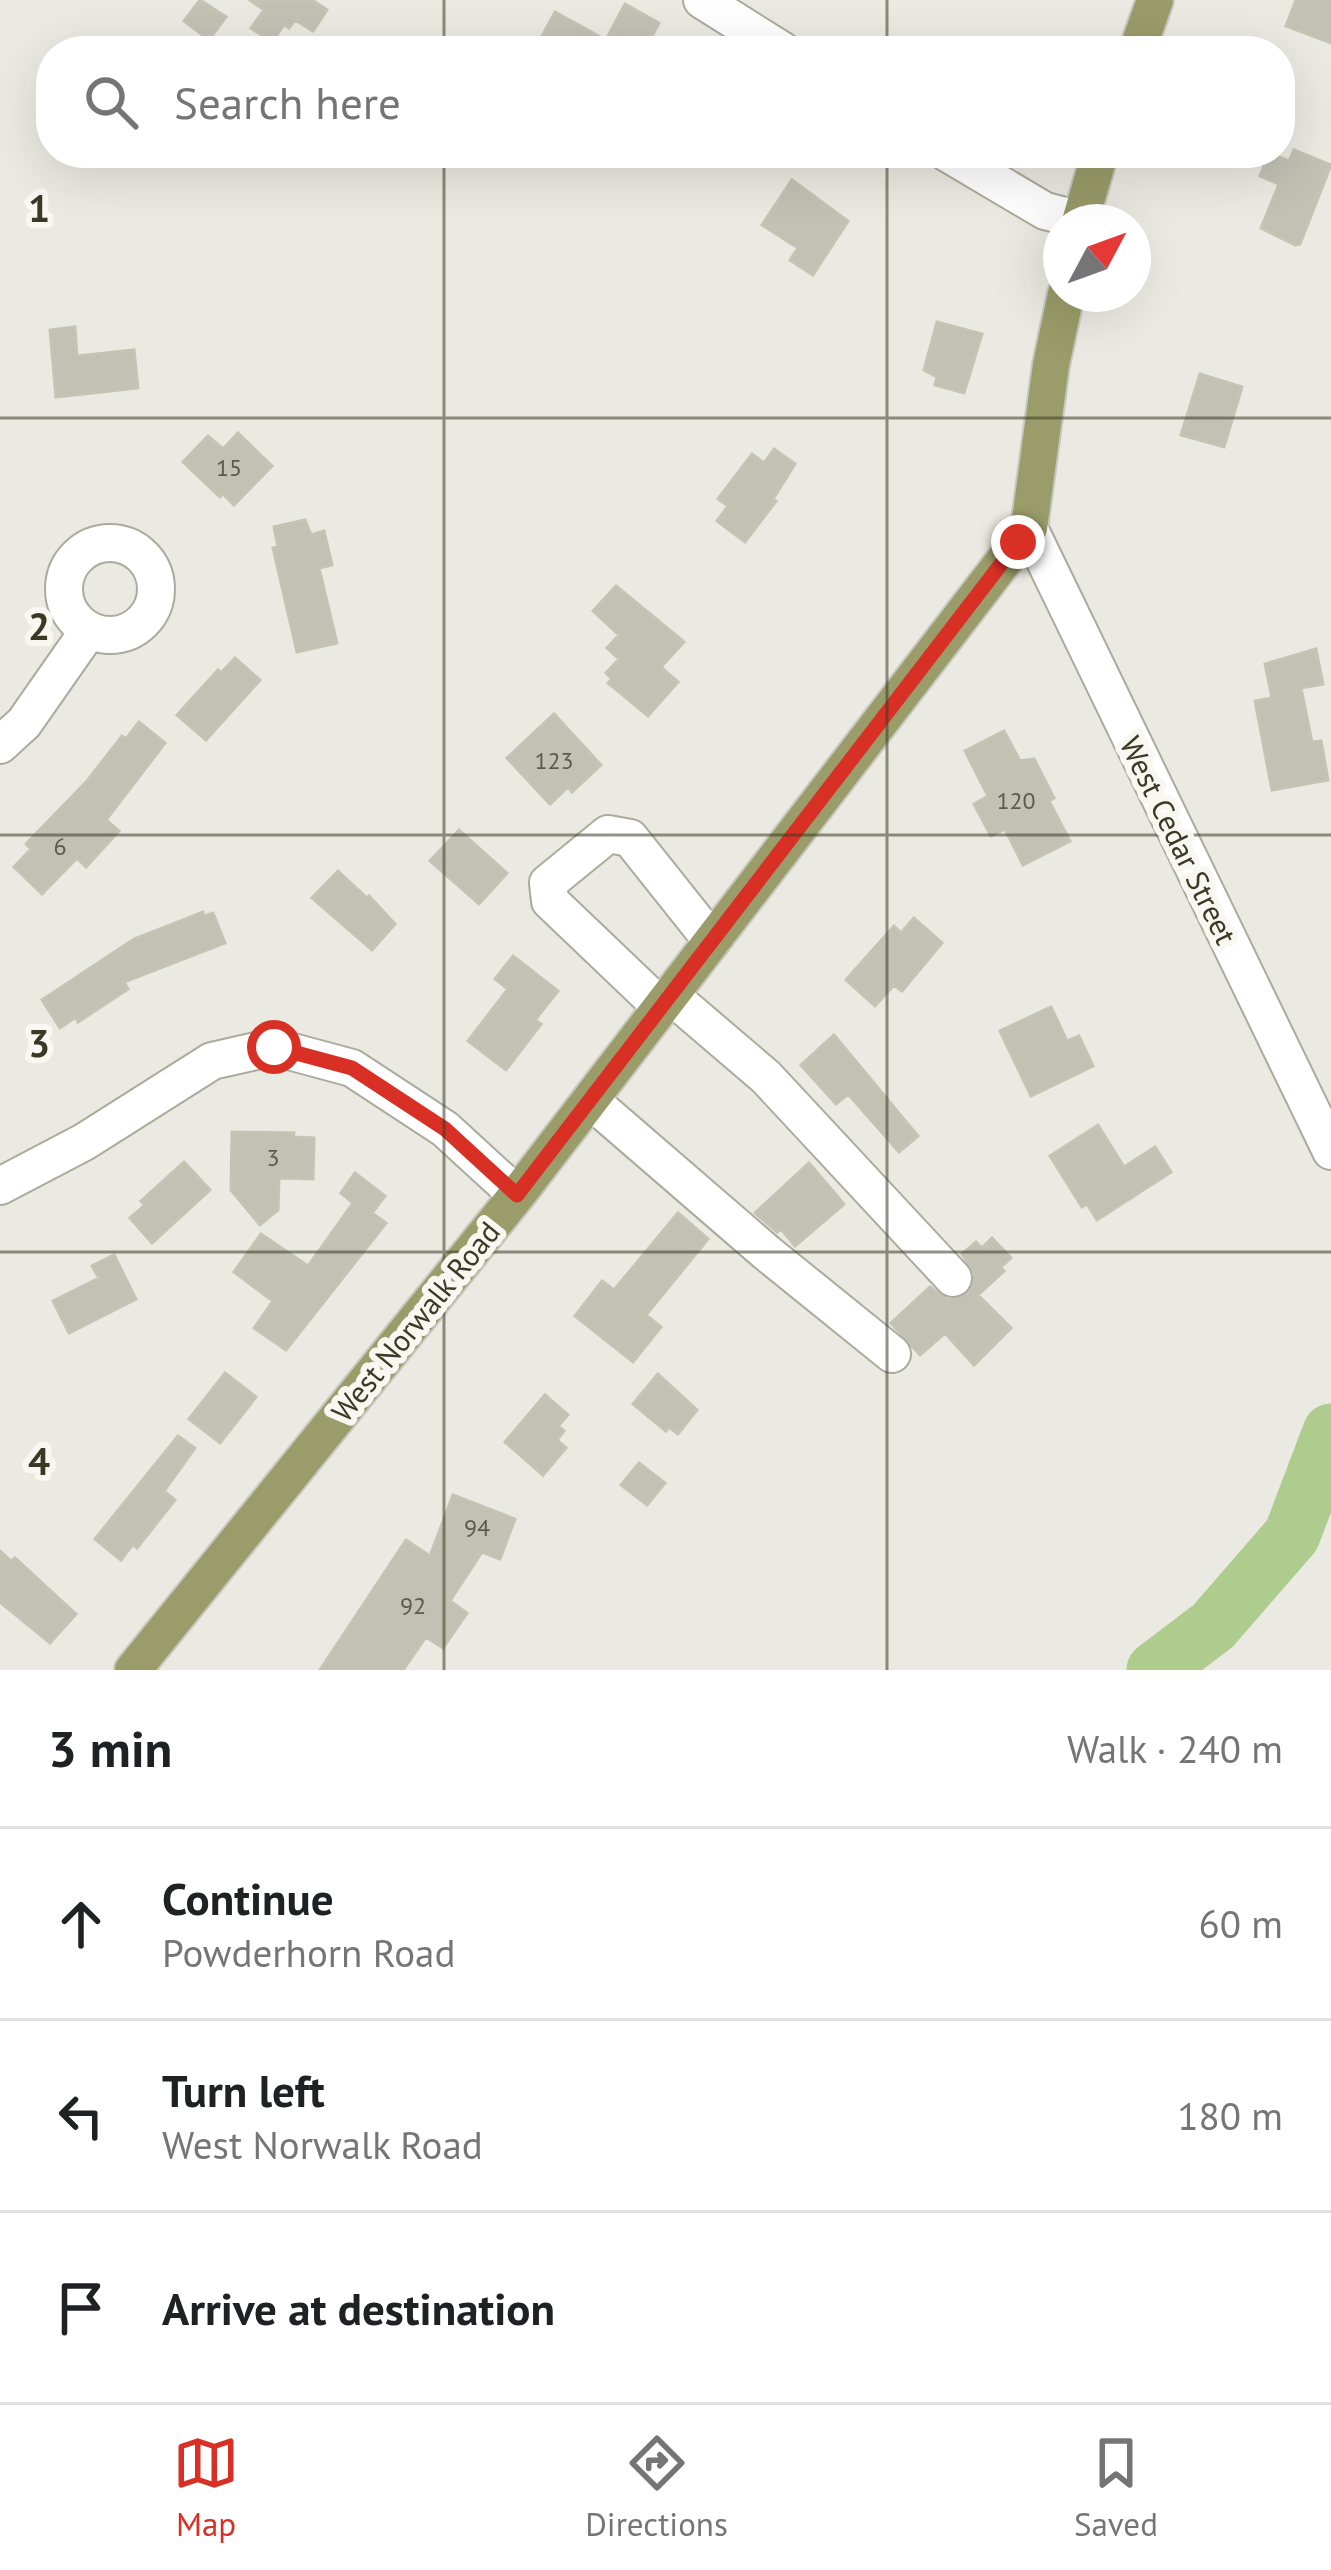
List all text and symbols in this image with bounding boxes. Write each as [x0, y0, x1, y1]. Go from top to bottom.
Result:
search box [36, 36, 1295, 168]
icon: search [78, 69, 144, 135]
text: Search here [174, 73, 401, 131]
text: 1 [28, 182, 50, 233]
north arrow [1043, 204, 1151, 312]
house number: 15 [216, 452, 242, 483]
route end [991, 515, 1045, 569]
text: 2 [28, 600, 50, 651]
street label: West Cedar Street [1112, 730, 1246, 950]
house number: 123 [534, 745, 574, 776]
house number: 120 [996, 785, 1036, 816]
house number: 6 [53, 831, 67, 862]
text: 3 [28, 1017, 50, 1068]
route start [247, 1020, 301, 1074]
house number: 3 [266, 1142, 280, 1173]
street label: West Norwalk Road [322, 1213, 508, 1429]
text: 4 [28, 1435, 50, 1486]
house number: 94 [464, 1512, 490, 1543]
house number: 92 [400, 1590, 426, 1621]
text: 3 min [48, 1715, 172, 1781]
text: Walk · 240 m [1067, 1723, 1283, 1774]
text: Continue [162, 1869, 334, 1927]
icon: ahead [48, 1891, 114, 1957]
text: 60 m [1198, 1898, 1283, 1949]
text: Powderhorn Road [162, 1927, 455, 1978]
text: Turn left [162, 2061, 325, 2119]
icon: left [48, 2083, 114, 2149]
text: 180 m [1177, 2090, 1283, 2141]
text: West Norwalk Road [162, 2119, 483, 2170]
icon: arrive [48, 2275, 114, 2341]
text: Arrive at destination [162, 2279, 555, 2337]
tab: Map [173, 2430, 239, 2545]
tab: Directions [585, 2430, 728, 2545]
tab: Saved [1074, 2430, 1158, 2545]

